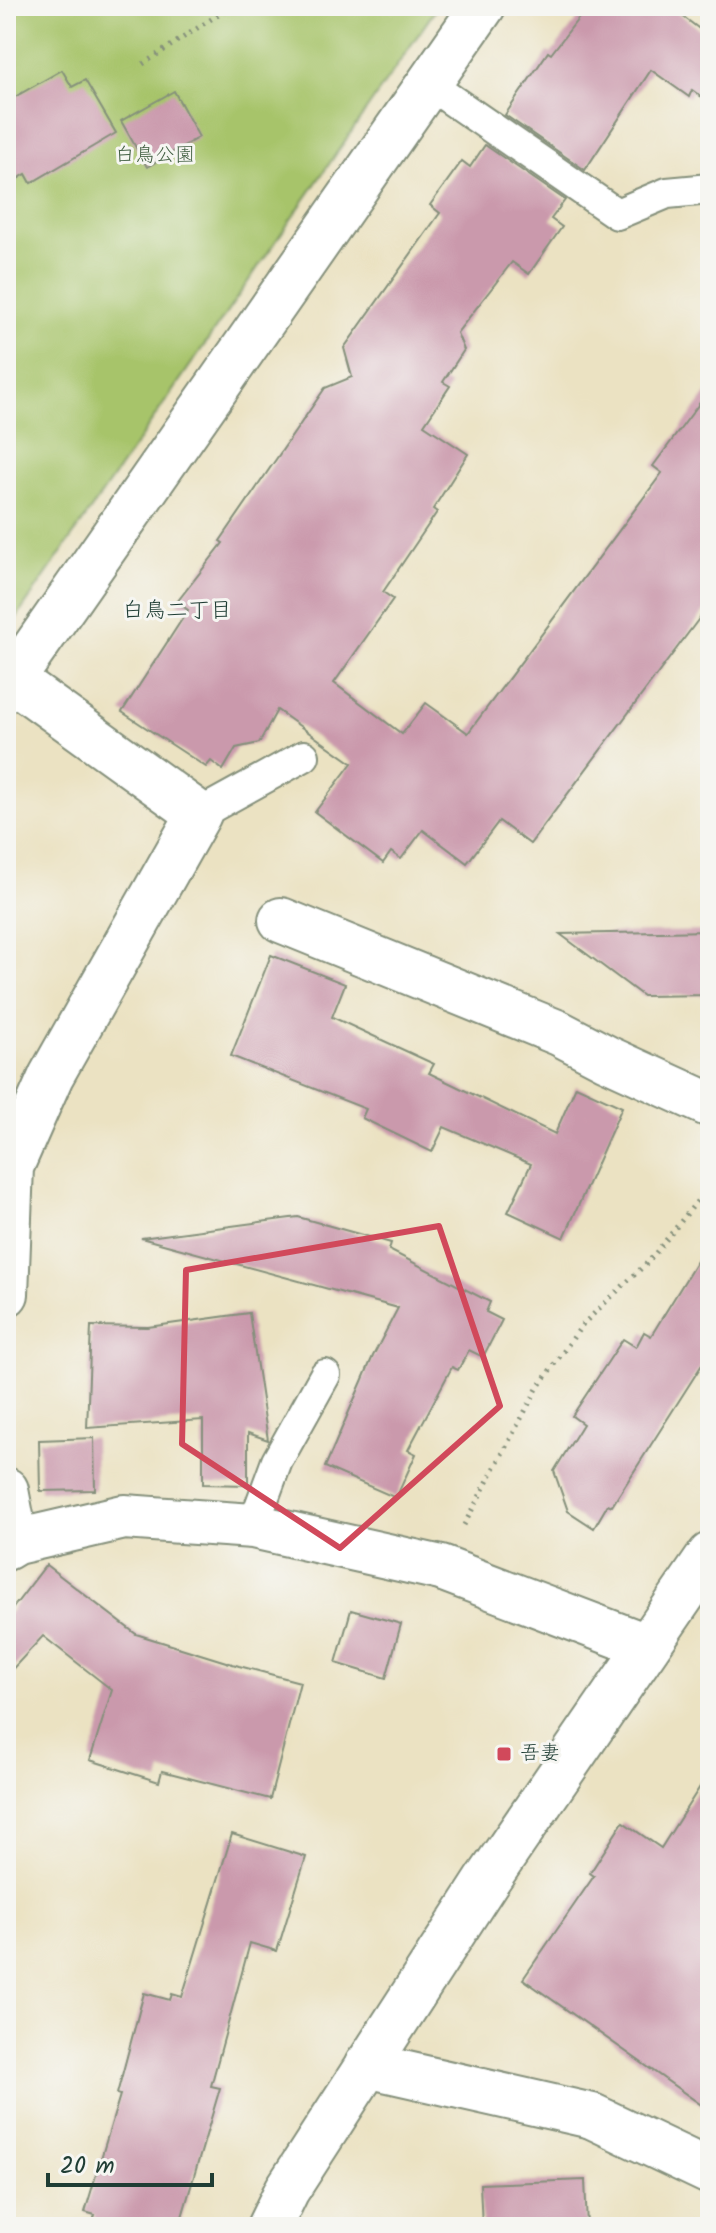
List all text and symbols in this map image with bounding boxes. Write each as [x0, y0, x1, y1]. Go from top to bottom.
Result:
park label: 白鳥公園 [115, 140, 195, 172]
district label: 白鳥二丁目 [122, 594, 232, 629]
place label: 吾妻 [520, 1738, 560, 1770]
marker: 吾妻 [495, 1745, 513, 1763]
scale bar [48, 2137, 212, 2187]
text: 20 m [60, 2147, 115, 2186]

